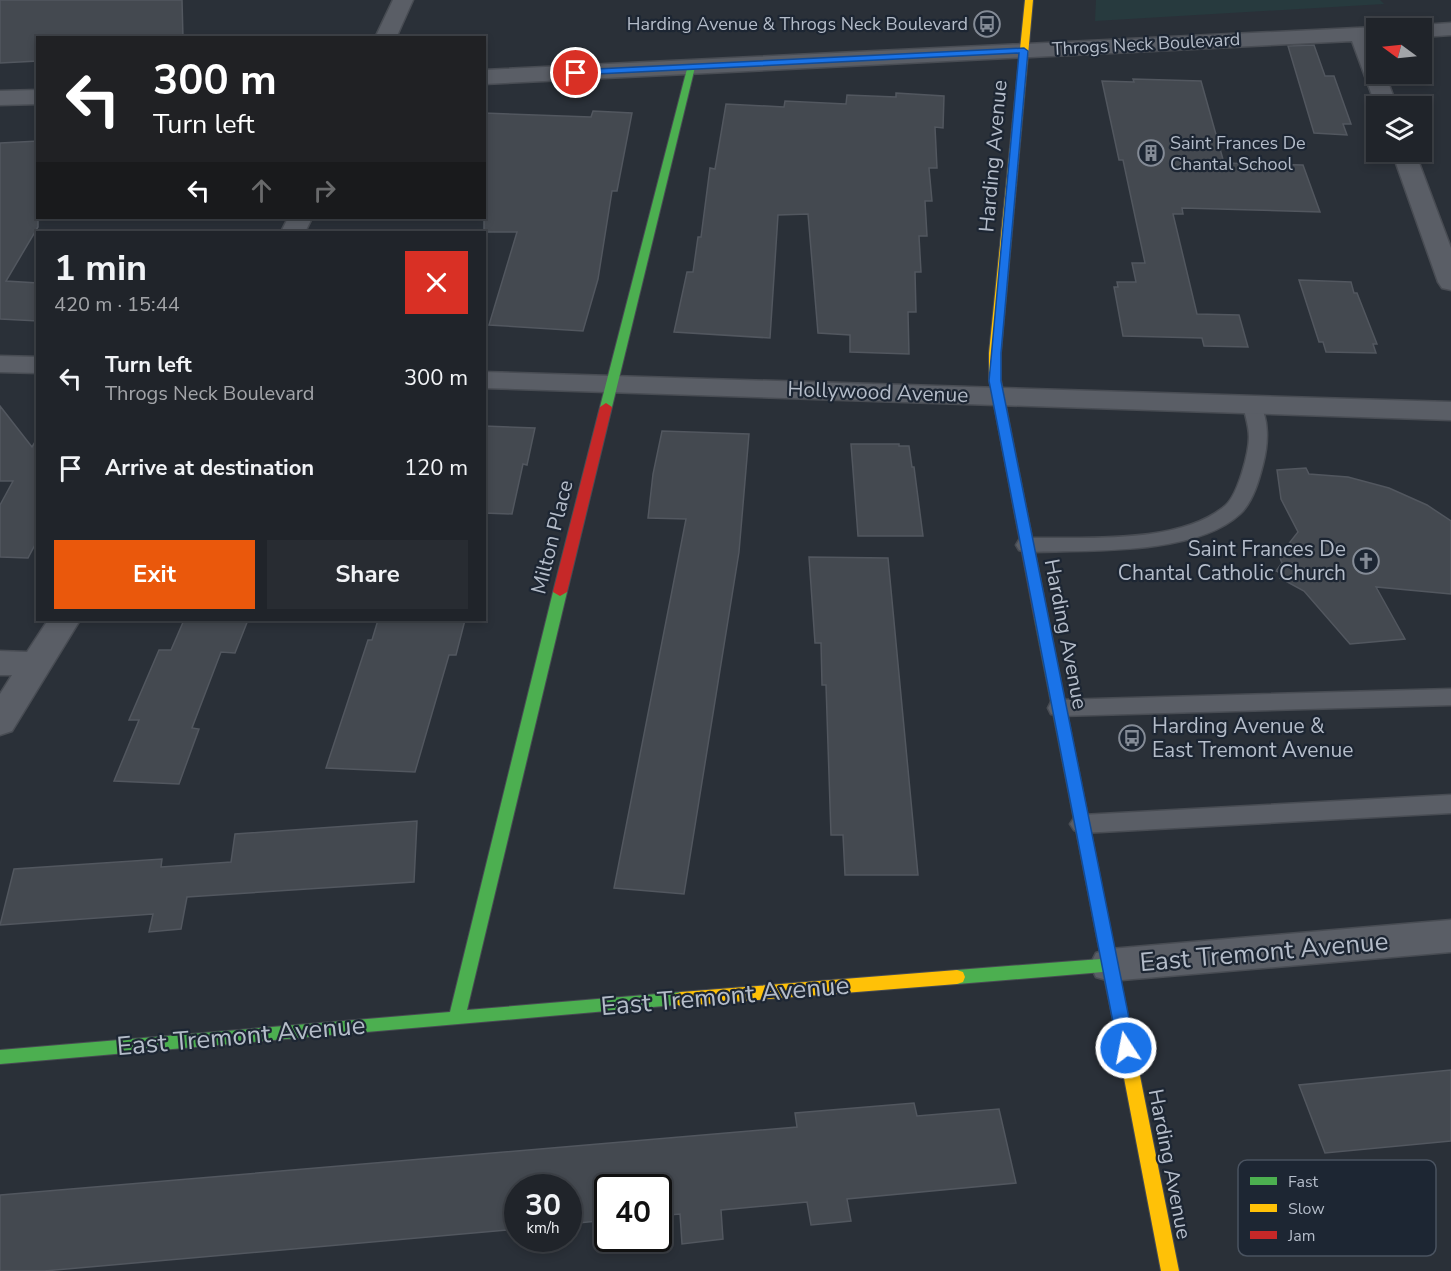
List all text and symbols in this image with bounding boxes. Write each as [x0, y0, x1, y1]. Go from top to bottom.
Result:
bus stop icon: Harding Avenue & Throgs Neck Boulevard [972, 9, 1002, 39]
place label: Harding Avenue & Throgs Neck Boulevard [627, 12, 968, 36]
north arrow [1366, 18, 1432, 84]
map controls [1366, 18, 1432, 162]
street label: Throgs Neck Boulevard [1051, 27, 1241, 61]
pin [550, 47, 601, 98]
text: 300 m [153, 52, 277, 109]
icon: arrive [559, 56, 592, 89]
icon: left [54, 60, 132, 138]
street label: Harding Avenue [972, 79, 1014, 233]
button: layers [1366, 96, 1432, 162]
text: Turn left [153, 106, 254, 143]
place label: Saint Frances De Chantal School [1170, 131, 1306, 176]
building icon: Saint Frances De Chantal School [1136, 138, 1166, 168]
icon: left [182, 174, 215, 207]
icon: ahead [245, 174, 278, 207]
icon: right [308, 174, 341, 207]
text: 1 min [54, 244, 147, 293]
button: close [405, 251, 468, 314]
text: 420 m · 15:44 [54, 291, 180, 318]
text: Turn left [105, 350, 192, 380]
icon: left [54, 362, 87, 395]
text: 300 m [404, 363, 468, 393]
street label: Hollywood Avenue [787, 375, 969, 409]
text: Throgs Neck Boulevard [105, 380, 314, 407]
icon: arrive [54, 452, 87, 485]
text: Arrive at destination [105, 453, 314, 483]
text: 120 m [404, 453, 468, 483]
street label: Milton Place [524, 477, 580, 597]
place label: Saint Frances De Chantal Catholic Church [1118, 535, 1346, 587]
button: Exit [54, 540, 255, 609]
button: Share [267, 540, 468, 609]
church icon: Saint Frances De Chantal Catholic Church [1351, 546, 1381, 576]
street label: Harding Avenue [1038, 556, 1094, 712]
place label: Harding Avenue & East Tremont Avenue [1152, 712, 1353, 764]
bus stop icon: Harding Avenue & East Tremont Avenue [1117, 723, 1147, 753]
street label: East Tremont Avenue [1138, 924, 1390, 980]
street label: East Tremont Avenue [599, 968, 851, 1024]
street label: East Tremont Avenue [115, 1008, 367, 1064]
position arrow [1094, 1016, 1158, 1080]
street label: Harding Avenue [1142, 1086, 1198, 1242]
legend [1238, 1160, 1436, 1256]
text: Fast [1288, 1171, 1319, 1193]
speed limit sign: 40 [594, 1174, 672, 1252]
text: 30 [525, 1185, 561, 1226]
text: Slow [1288, 1198, 1325, 1220]
text: km/h [526, 1218, 560, 1238]
text: Jam [1287, 1225, 1315, 1247]

